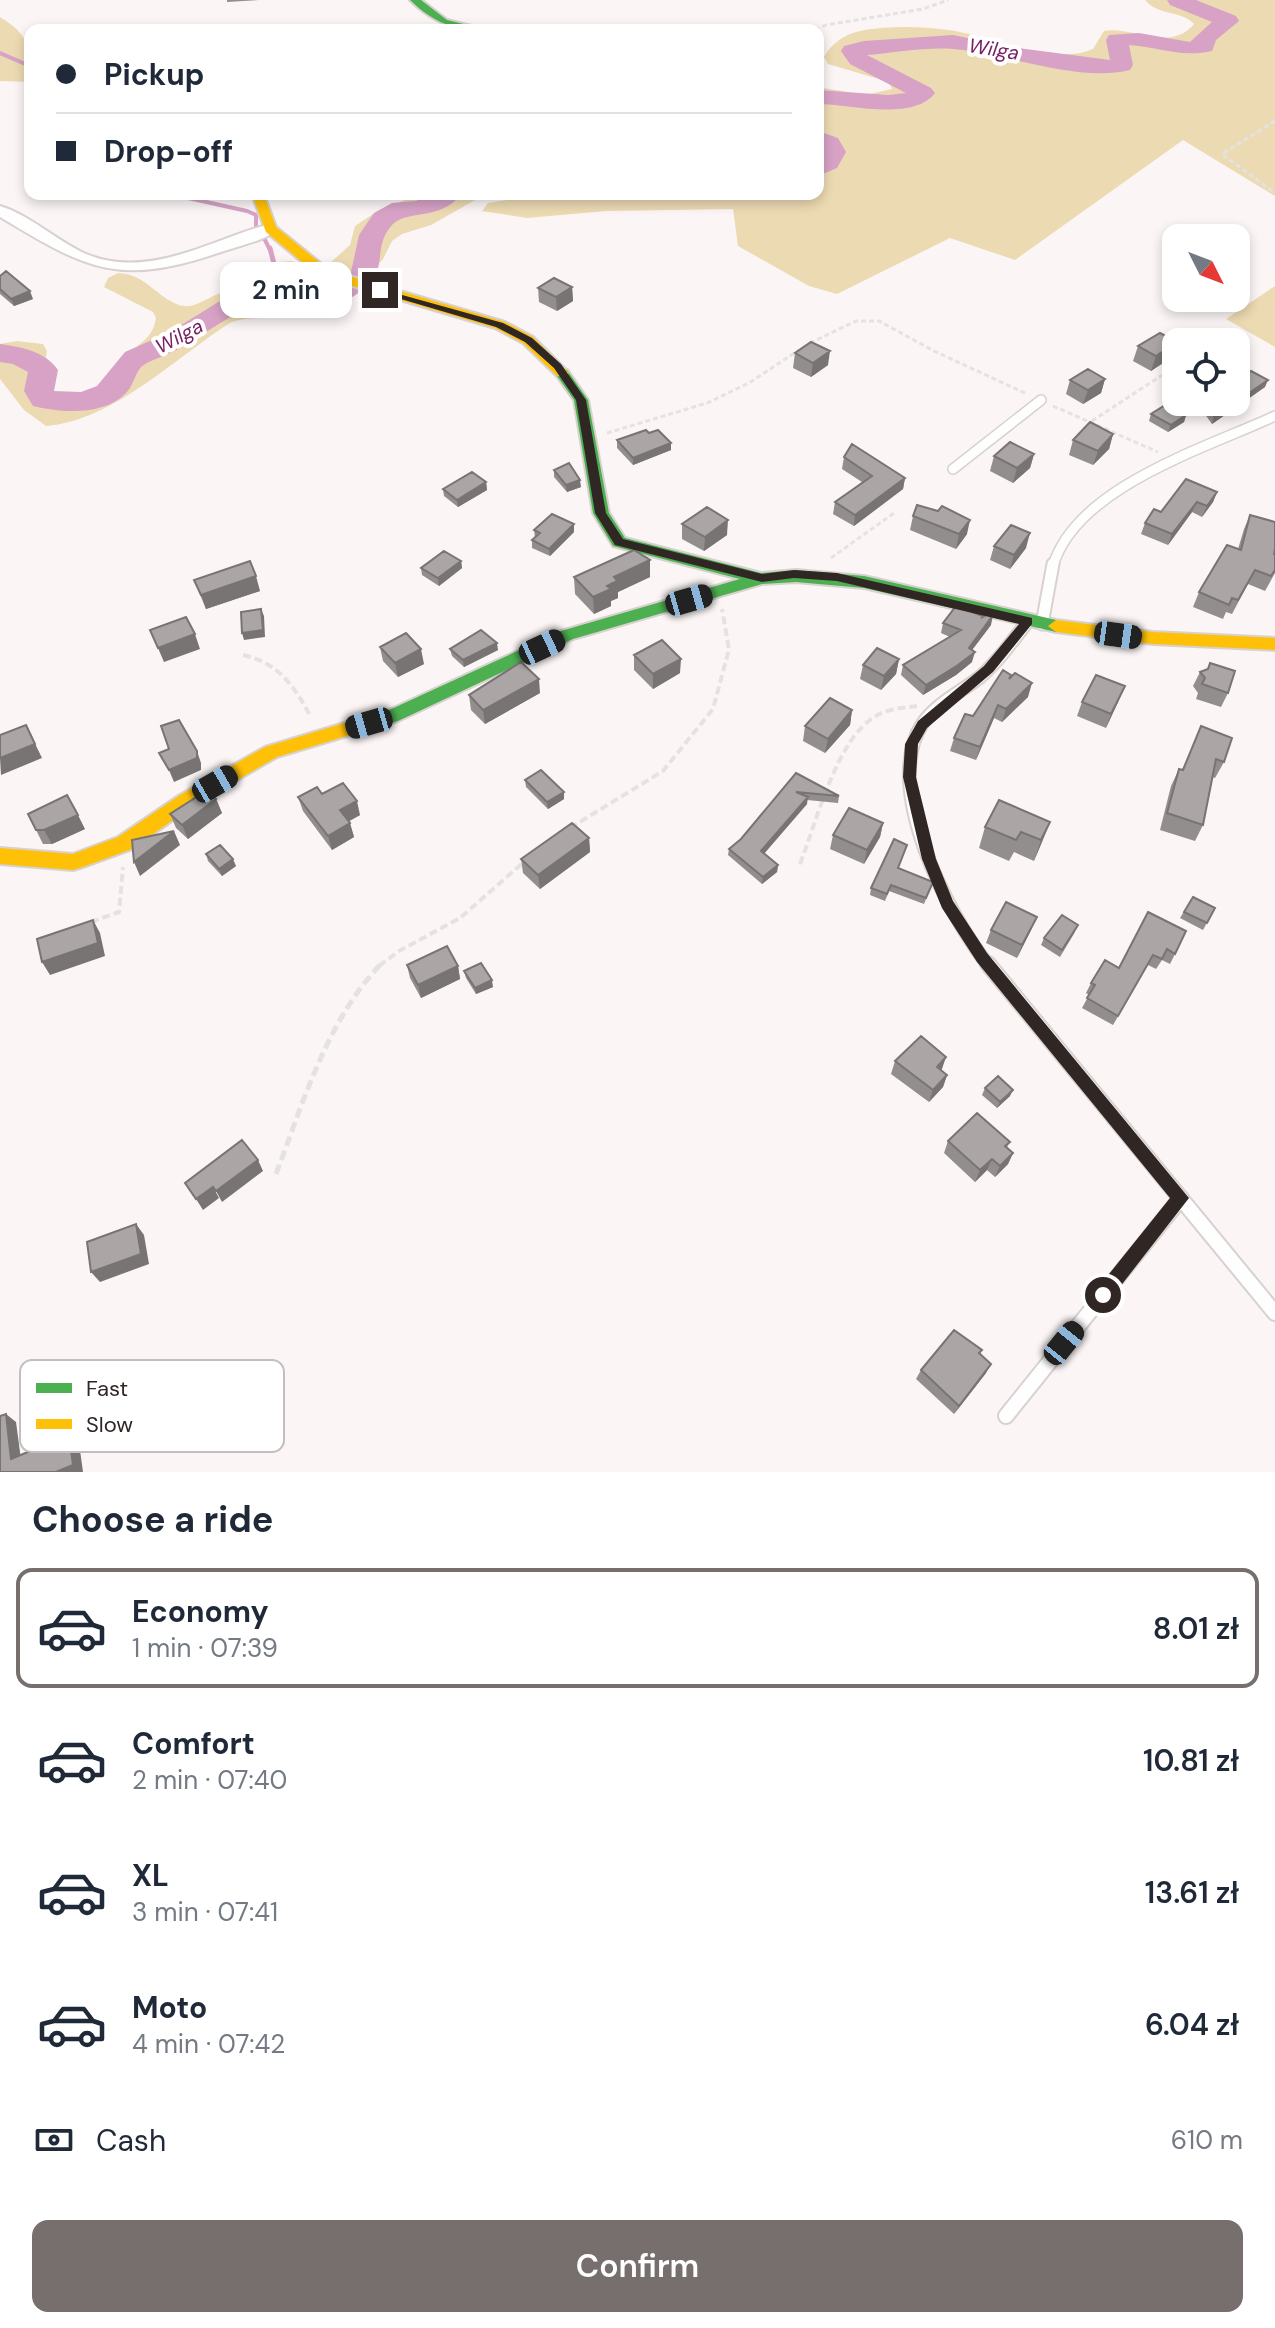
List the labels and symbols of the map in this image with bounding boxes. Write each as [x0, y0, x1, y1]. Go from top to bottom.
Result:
water label: Wilga [967, 32, 1021, 66]
north arrow [1162, 224, 1250, 312]
callout: 2 min [220, 262, 352, 318]
route end [362, 272, 398, 308]
water label: Wilga [150, 313, 208, 359]
car [663, 582, 715, 618]
car [1093, 620, 1143, 650]
car [515, 626, 569, 668]
car [343, 705, 395, 741]
car [188, 762, 242, 806]
route start [1085, 1277, 1121, 1313]
car [1040, 1317, 1088, 1369]
legend [20, 1360, 284, 1452]
text: Fast [86, 1374, 128, 1403]
text: Slow [86, 1410, 133, 1439]

